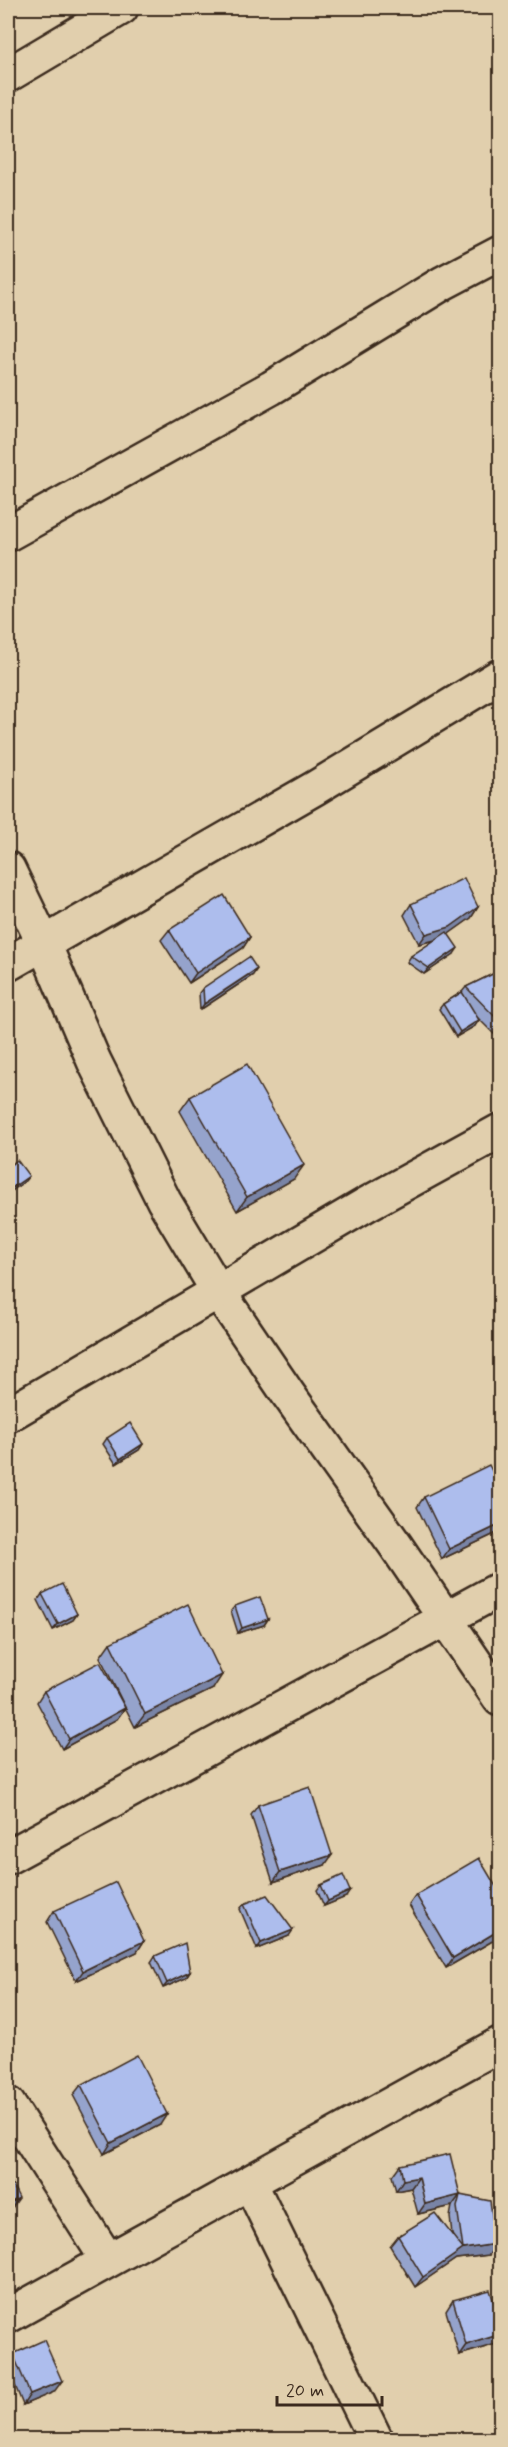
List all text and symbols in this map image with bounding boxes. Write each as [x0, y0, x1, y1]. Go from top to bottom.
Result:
scale bar [277, 2369, 382, 2407]
text: 20 m [286, 2379, 324, 2403]

